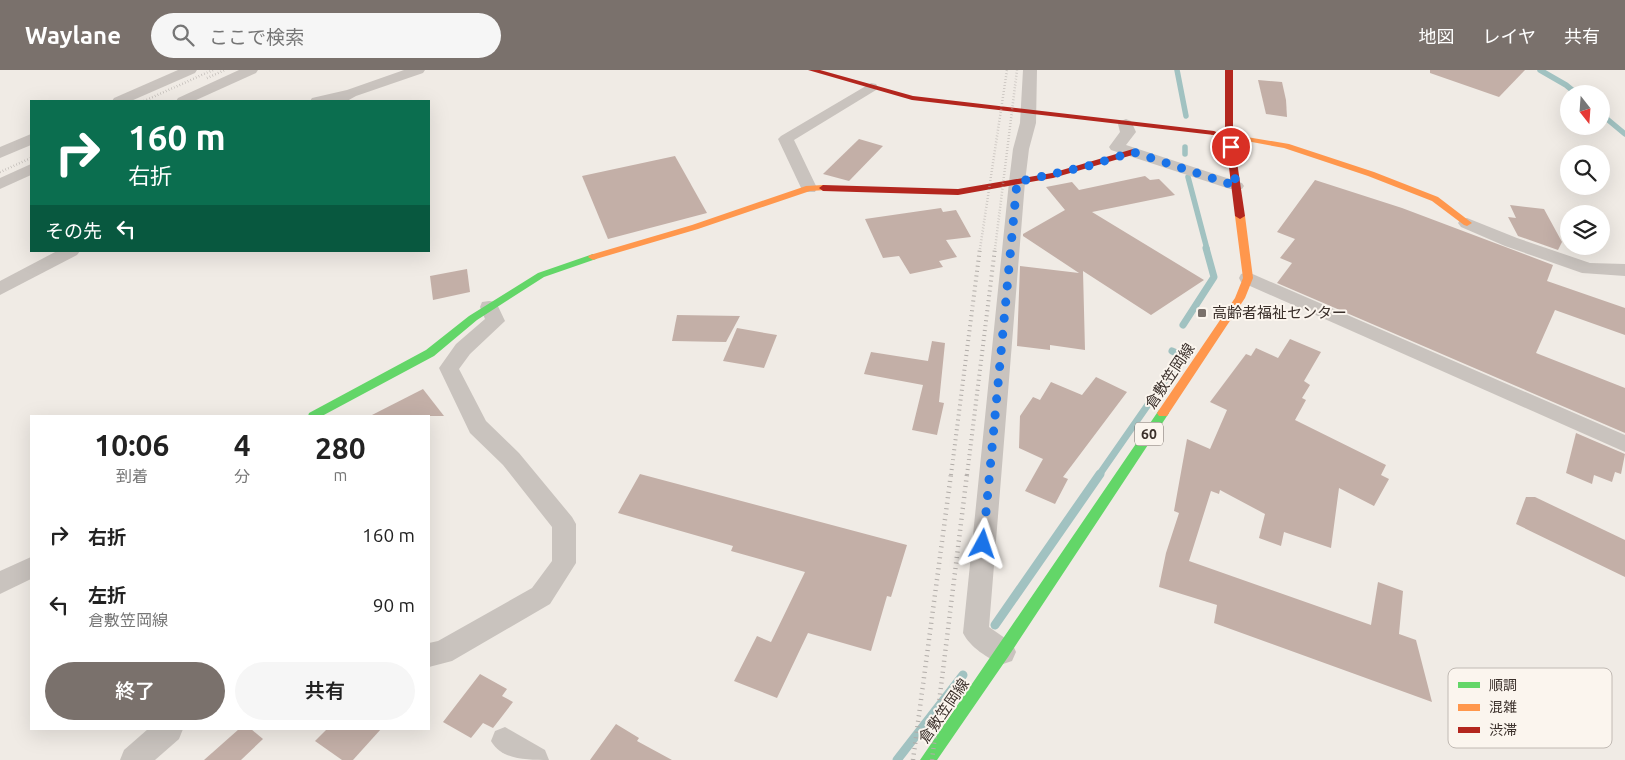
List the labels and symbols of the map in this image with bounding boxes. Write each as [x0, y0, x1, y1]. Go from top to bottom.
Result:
north arrow [1560, 85, 1610, 135]
pin [1210, 126, 1252, 168]
place label: 高齢者福祉センター [1212, 304, 1347, 321]
marker: 高齢者福祉センター [1196, 307, 1208, 319]
street label: 倉敷笠岡線 [1142, 340, 1198, 412]
road number: 60 [1135, 422, 1163, 446]
position arrow [956, 517, 1008, 569]
legend [1448, 668, 1612, 748]
street label: 倉敷笠岡線 [915, 675, 972, 746]
text: 順調 [1489, 677, 1517, 693]
text: 混雑 [1489, 699, 1517, 715]
text: 渋滞 [1489, 722, 1517, 738]

